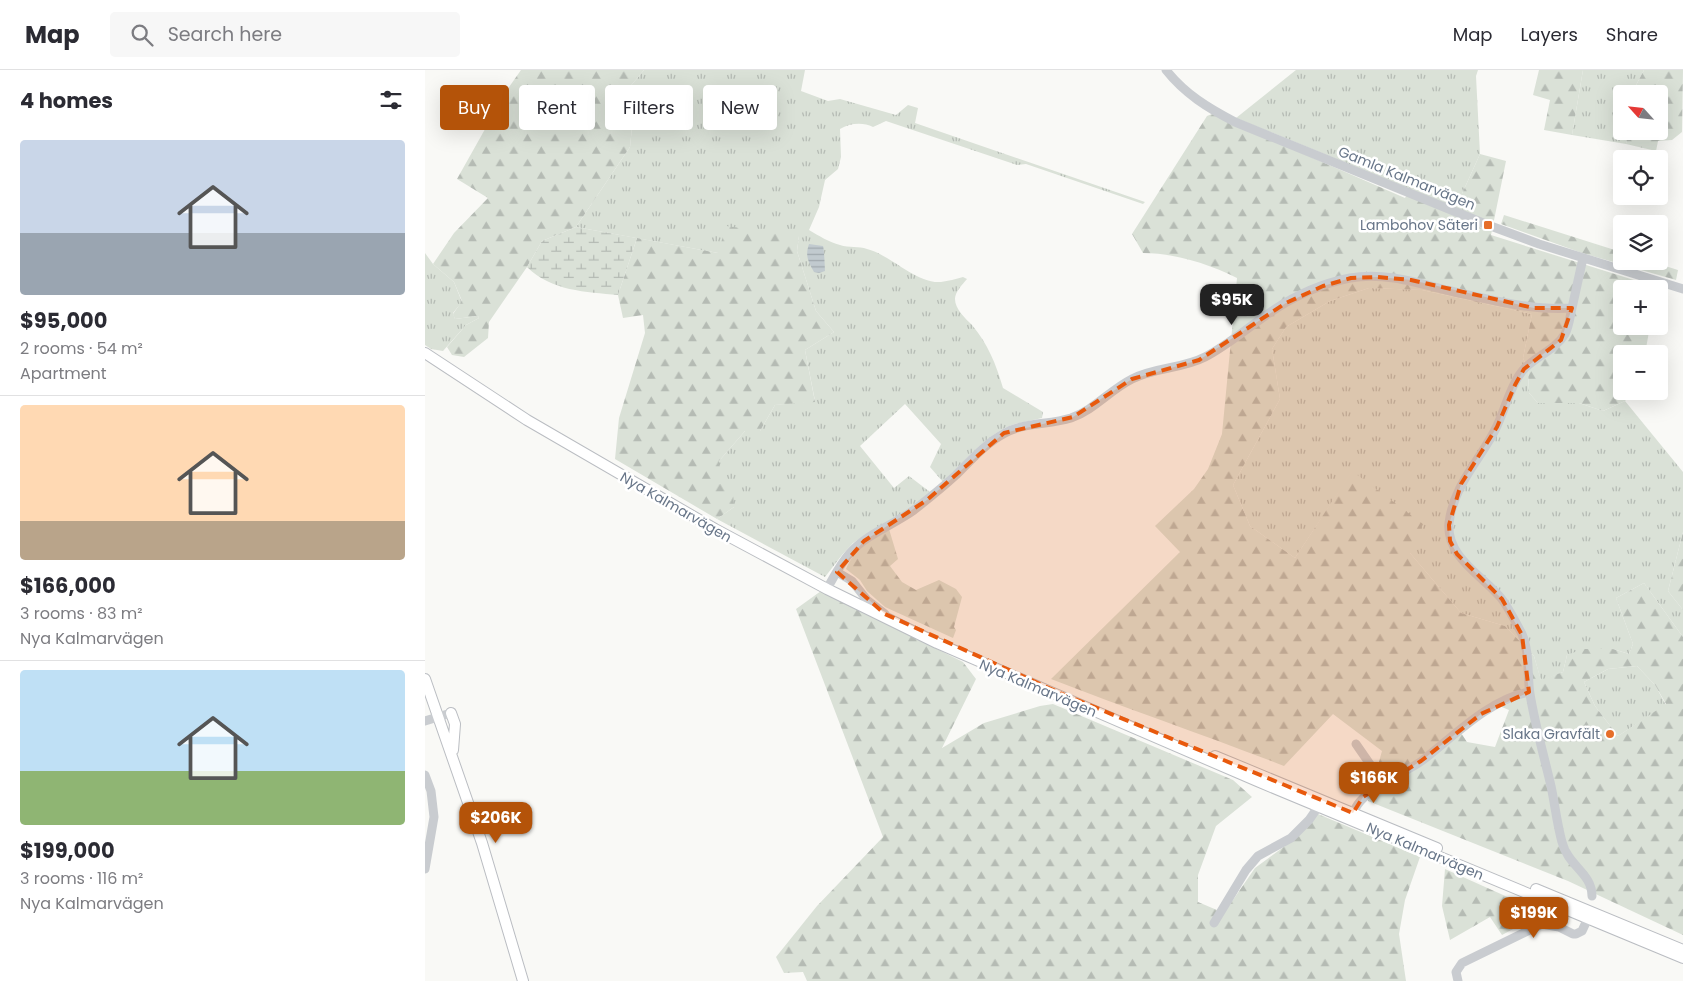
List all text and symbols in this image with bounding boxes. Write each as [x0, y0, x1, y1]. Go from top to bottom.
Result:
search box [110, 12, 460, 57]
text: Map [25, 18, 80, 51]
icon: search [128, 21, 156, 49]
text: Search here [168, 21, 282, 48]
text: Map [1453, 22, 1493, 47]
text: Layers [1521, 22, 1578, 47]
text: Share [1606, 22, 1658, 47]
chip: Buy [440, 85, 509, 130]
chip: Rent [519, 85, 595, 130]
chip: Filters [605, 85, 693, 130]
chip: New [703, 85, 777, 130]
north arrow [1613, 85, 1667, 140]
map controls [1613, 85, 1668, 400]
text: 4 homes [20, 86, 113, 115]
icon: filters [377, 86, 405, 114]
street label: Gamla Kalmarvägen [1335, 141, 1479, 215]
button: locate [1613, 150, 1668, 205]
icon: home [168, 172, 258, 262]
place label: Lambohov Säteri [1360, 215, 1478, 235]
button: layers [1613, 215, 1668, 270]
marker: Lambohov Säteri [1482, 219, 1494, 231]
button: + [1613, 280, 1668, 335]
pin: $95K [1202, 284, 1262, 326]
text: $95K [1211, 288, 1253, 311]
text: $95,000 [20, 306, 108, 335]
text: 2 rooms · 54 m² [20, 337, 143, 360]
button: − [1613, 345, 1668, 400]
text: Apartment [20, 362, 107, 385]
icon: home [168, 438, 258, 528]
street label: Nya Kalmarvägen [617, 467, 735, 547]
text: $166,000 [20, 571, 116, 600]
text: 3 rooms · 83 m² [20, 602, 142, 625]
text: Nya Kalmarvägen [20, 627, 164, 650]
street label: Nya Kalmarvägen [976, 654, 1100, 722]
icon: home [168, 703, 258, 793]
place label: Slaka Gravfält [1502, 724, 1600, 744]
marker: Slaka Gravfält [1604, 728, 1616, 740]
pin: $166K [1339, 762, 1409, 804]
text: $166K [1350, 766, 1398, 789]
pin: $206K [461, 802, 531, 844]
text: $206K [470, 806, 522, 829]
street label: Nya Kalmarvägen [1363, 817, 1487, 885]
text: $199,000 [20, 836, 115, 865]
text: 3 rooms · 116 m² [20, 867, 143, 890]
text: Nya Kalmarvägen [20, 892, 164, 915]
pin: $199K [1499, 896, 1569, 939]
text: $199K [1510, 901, 1558, 924]

